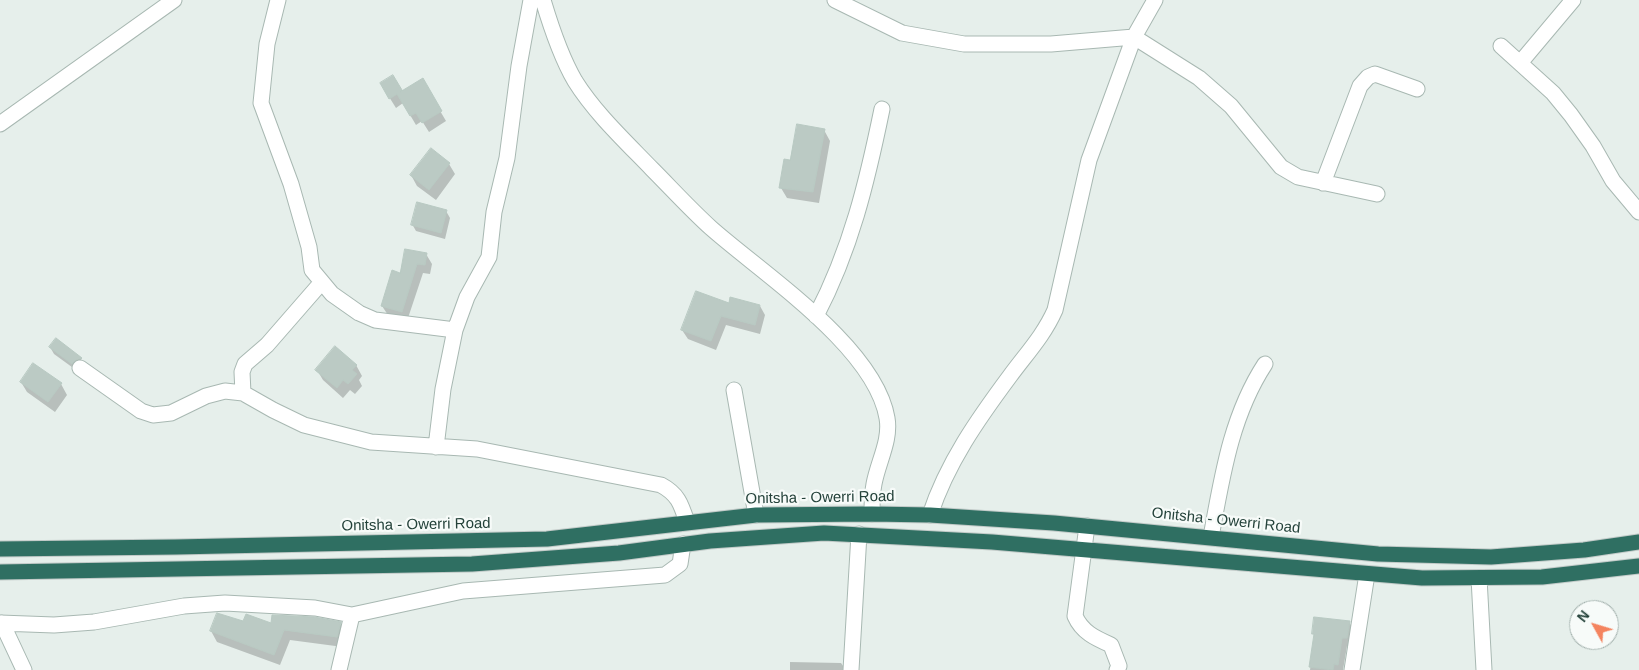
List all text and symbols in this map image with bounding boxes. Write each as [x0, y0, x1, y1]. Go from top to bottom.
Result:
street label: Onitsha - Owerri Road [745, 488, 895, 508]
street label: Onitsha - Owerri Road [1151, 504, 1301, 538]
street label: Onitsha - Owerri Road [341, 515, 491, 535]
north arrow [1569, 600, 1619, 650]
text: N [1574, 607, 1593, 625]

